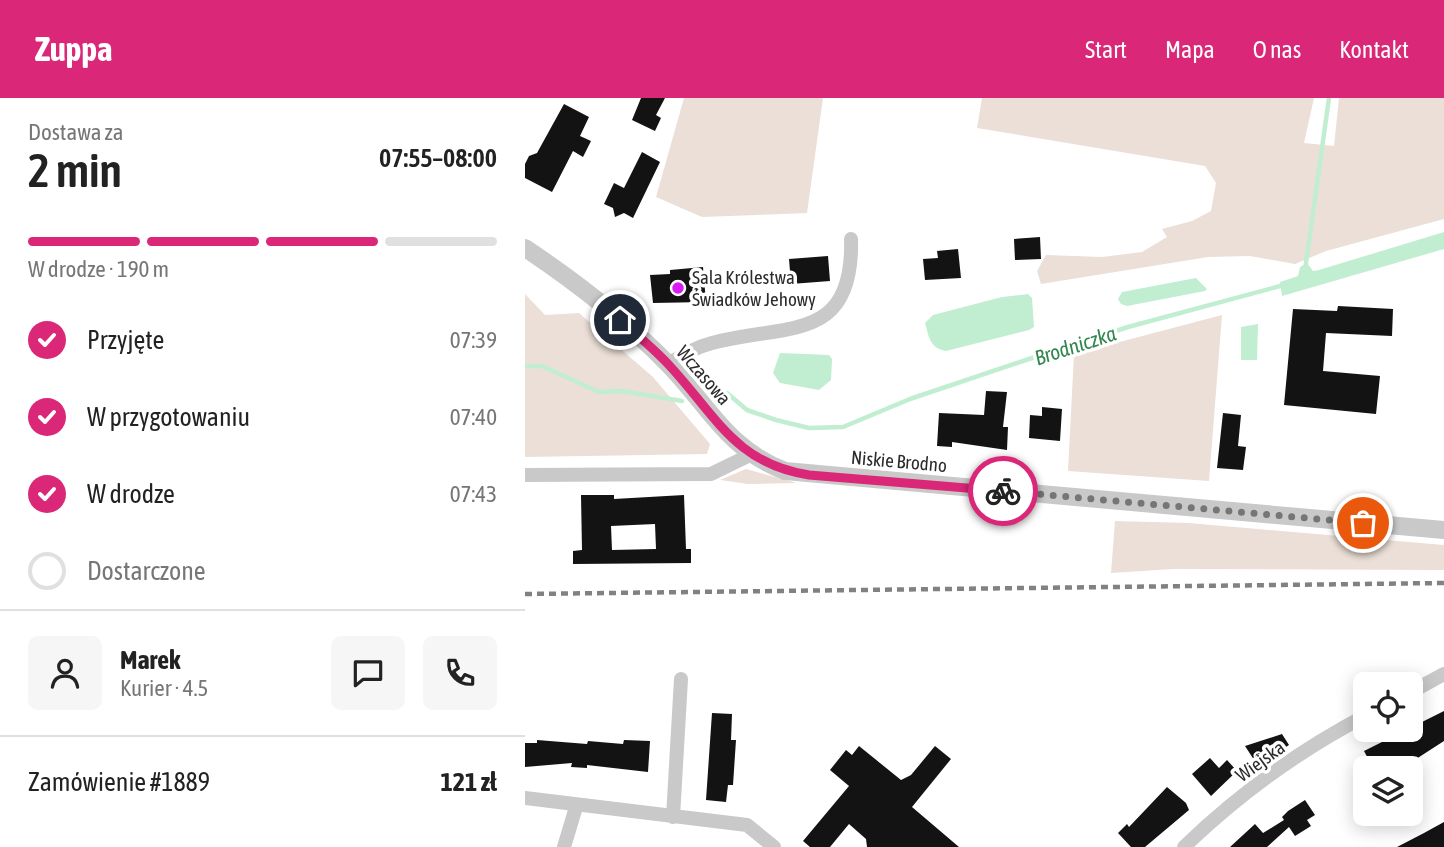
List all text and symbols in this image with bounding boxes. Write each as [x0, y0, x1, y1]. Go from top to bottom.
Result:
text: Zuppa [35, 30, 112, 68]
text: Start [1085, 36, 1127, 63]
text: Mapa [1165, 36, 1215, 63]
text: O nas [1253, 36, 1301, 63]
text: Kontakt [1339, 36, 1409, 63]
text: Dostawa za [28, 119, 123, 145]
text: 07:55–08:00 [379, 143, 497, 173]
text: 2 min [28, 144, 122, 197]
text: W drodze · 190 m [28, 256, 169, 282]
place label: Sala Królestwa Świadków Jehowy [692, 266, 816, 310]
marker: Sala Królestwa Świadków Jehowy [670, 280, 686, 296]
pin [590, 290, 650, 350]
icon: home [601, 301, 639, 339]
water label: Brodniczka [1031, 320, 1119, 369]
icon: check [28, 321, 66, 359]
text: Przyjęte [87, 325, 164, 355]
text: 07:39 [450, 327, 497, 353]
street label: Wczasowa [672, 341, 736, 409]
icon: check [28, 398, 66, 436]
text: W przygotowaniu [87, 402, 250, 432]
text: 07:40 [450, 404, 497, 430]
street label: Niskie Brodno [850, 446, 948, 476]
courier [968, 456, 1038, 526]
icon: bike [984, 472, 1022, 510]
icon: check [28, 475, 66, 513]
text: W drodze [87, 479, 175, 509]
text: 07:43 [450, 481, 497, 507]
pin [1333, 493, 1393, 553]
icon: bag [1344, 504, 1382, 542]
text: Dostarczone [87, 556, 206, 586]
button: person [28, 636, 102, 710]
button: chat [331, 636, 405, 710]
button: phone [423, 636, 497, 710]
text: Marek [120, 645, 180, 675]
map controls [1353, 672, 1423, 826]
button: locate [1353, 672, 1423, 742]
text: Kurier · 4.5 [120, 675, 208, 701]
street label: Wiejska [1231, 736, 1289, 786]
button: layers [1353, 756, 1423, 826]
text: Zamówienie #1889 [28, 767, 210, 797]
text: 121 zł [441, 767, 497, 797]

